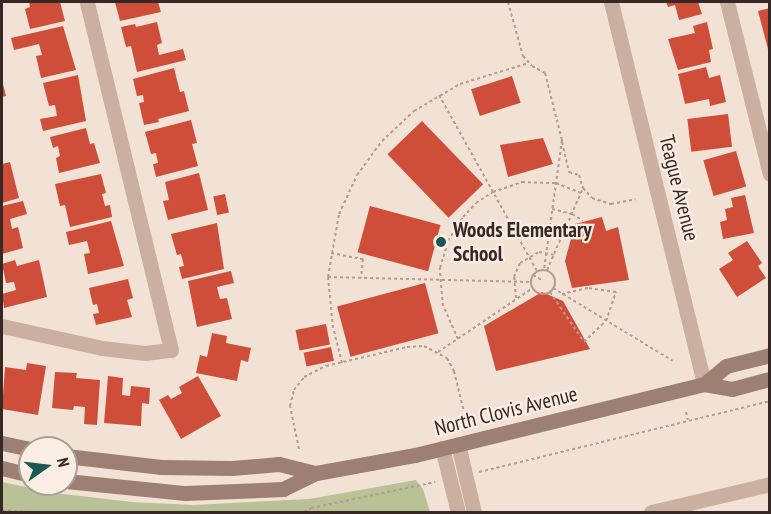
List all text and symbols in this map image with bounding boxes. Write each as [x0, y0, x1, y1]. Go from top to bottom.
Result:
street label: Teague Avenue [654, 132, 704, 244]
place label: Woods Elementary School [453, 217, 592, 267]
marker: Woods Elementary School [434, 235, 448, 249]
street label: North Clovis Avenue [432, 381, 580, 441]
north arrow [18, 436, 78, 496]
text: N [53, 456, 74, 469]

